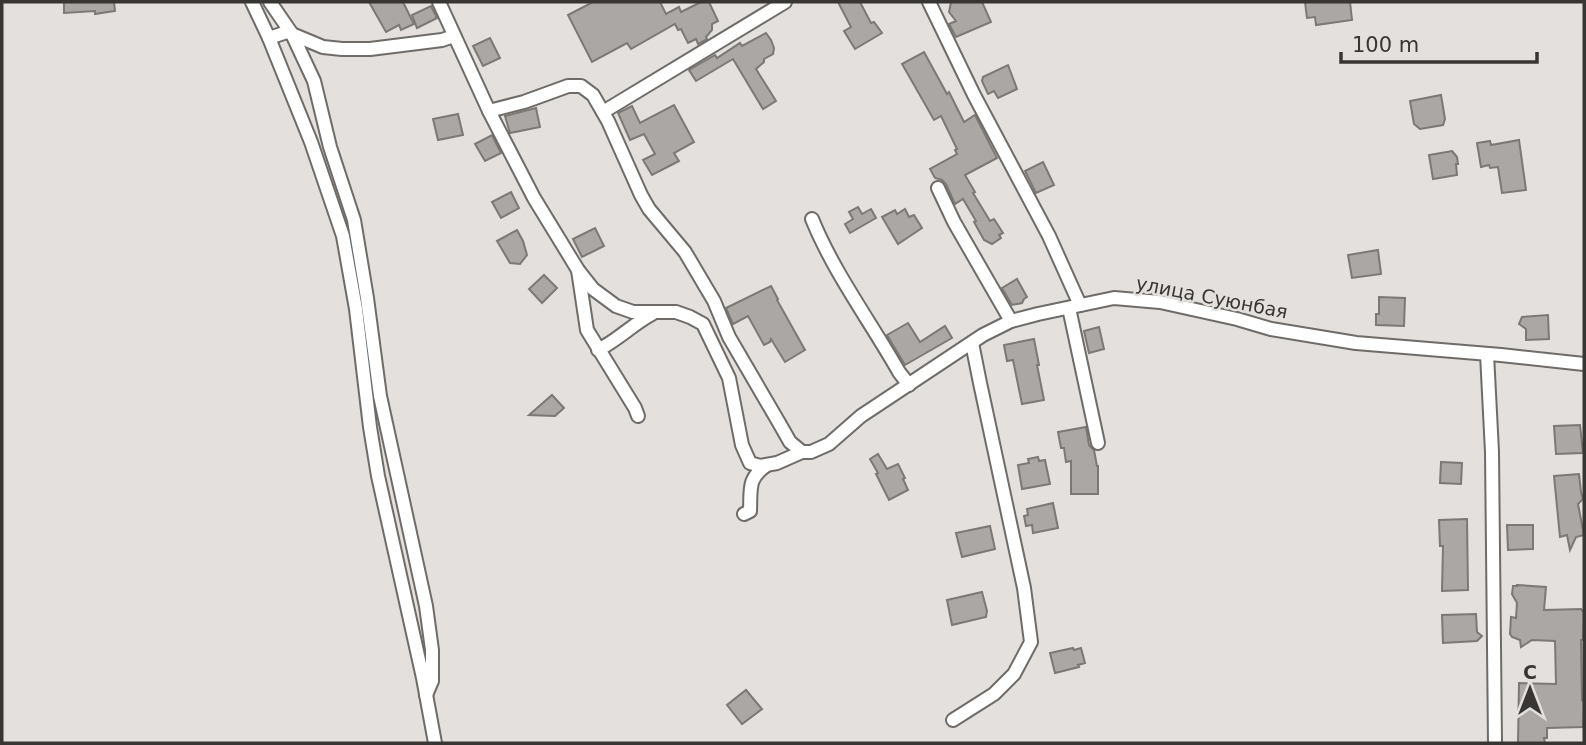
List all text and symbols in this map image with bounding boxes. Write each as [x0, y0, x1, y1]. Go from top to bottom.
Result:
scale bar [1341, 21, 1537, 65]
text: 100 m [1352, 33, 1419, 57]
street label: улица Суюнбая [1134, 272, 1290, 322]
north arrow [1495, 654, 1565, 724]
text: С [1523, 661, 1537, 683]

